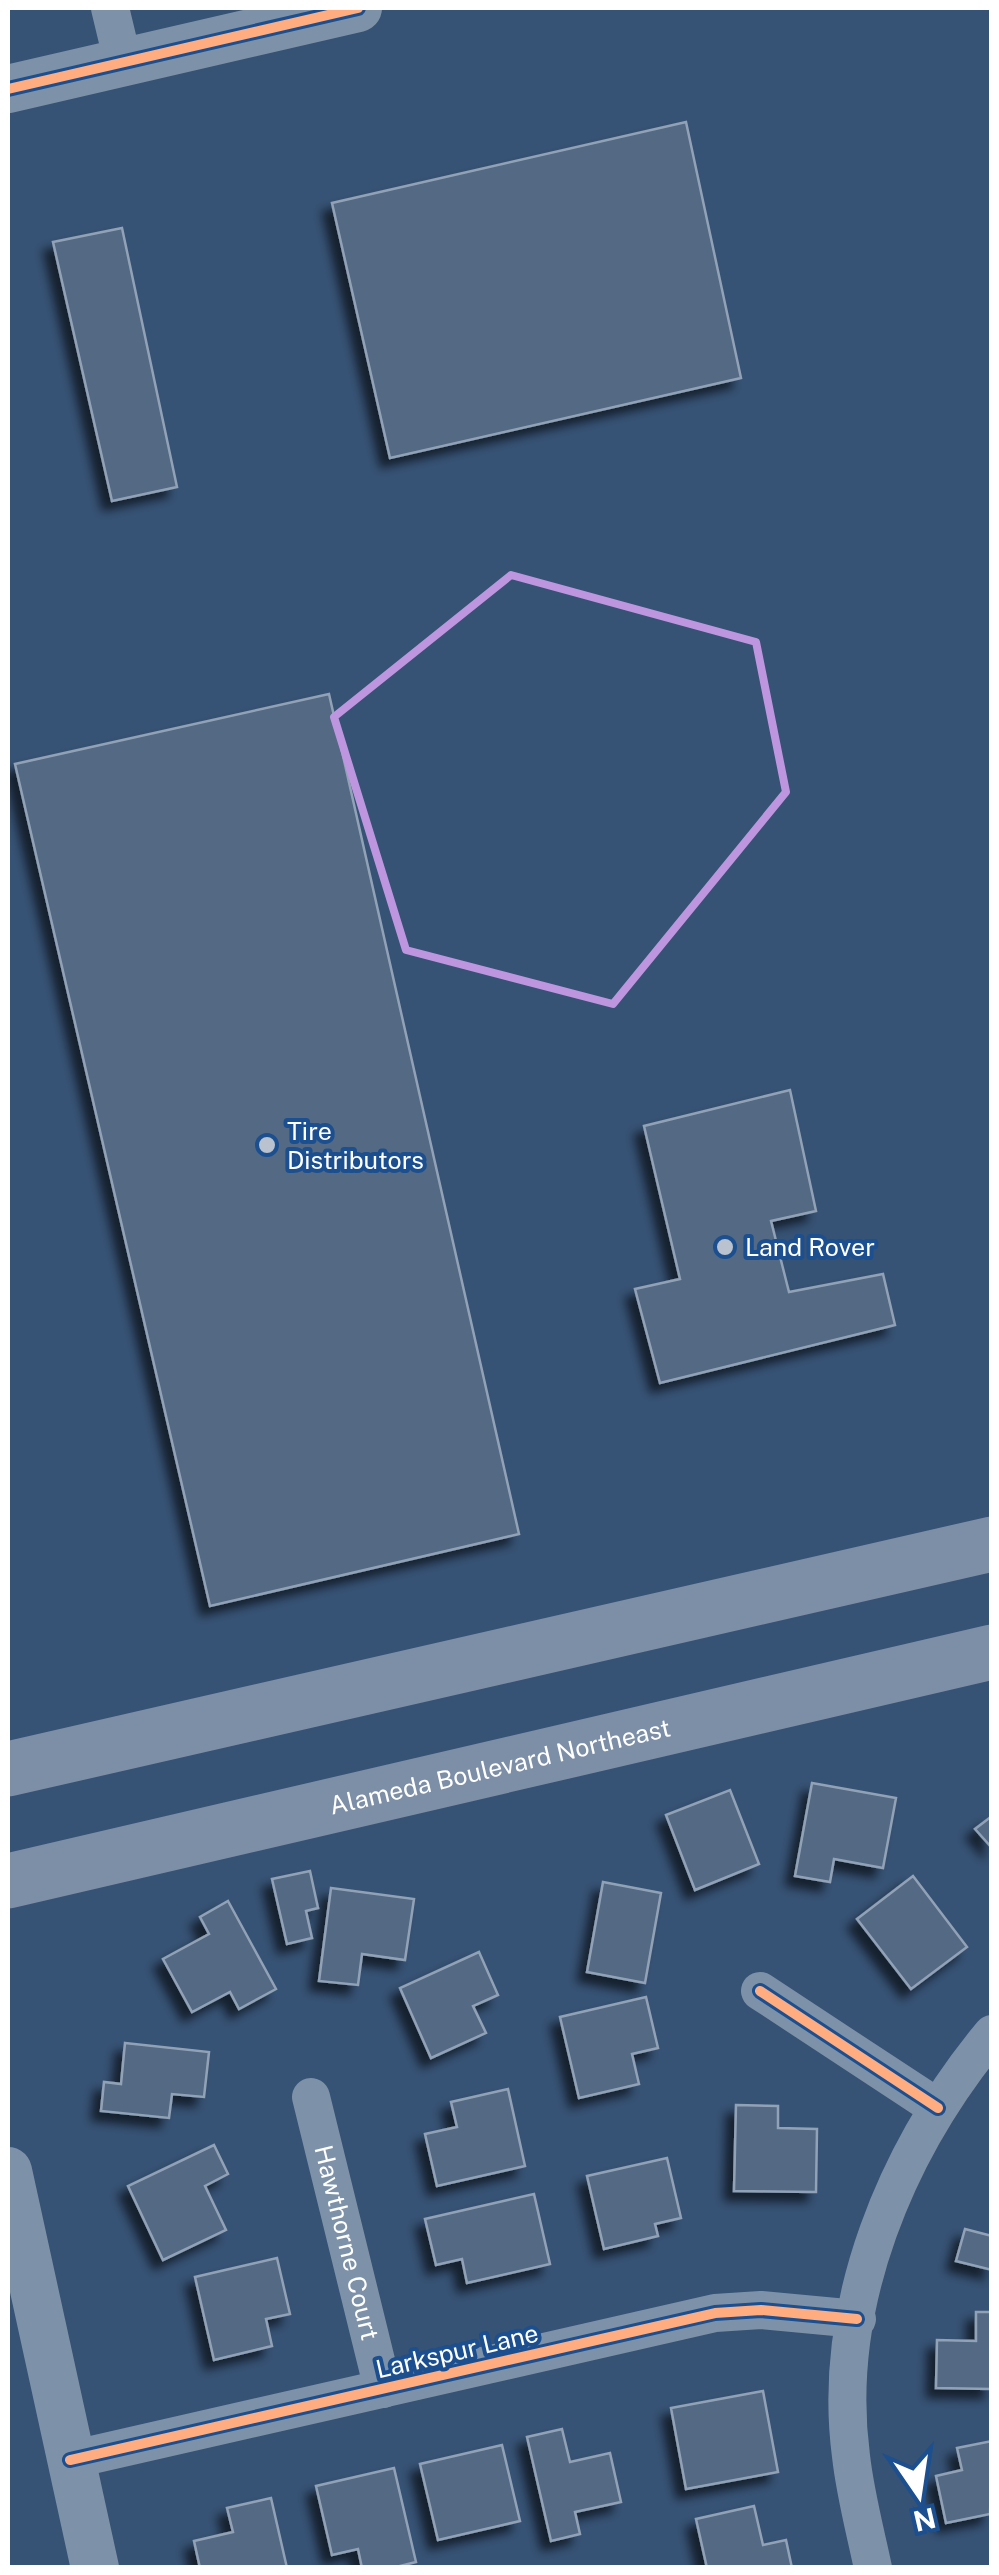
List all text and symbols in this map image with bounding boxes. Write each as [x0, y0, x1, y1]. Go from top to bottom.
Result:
place label: Tire Distributors [287, 1116, 424, 1175]
marker: Tire Distributors [256, 1134, 278, 1156]
place label: Land Rover [745, 1232, 875, 1262]
marker: Land Rover [714, 1236, 736, 1258]
street label: Alameda Boulevard Northeast [326, 1712, 673, 1821]
street label: Hawthorne Court [308, 2142, 385, 2343]
street label: Larkspur Lane [373, 2318, 541, 2384]
north arrow [869, 2445, 969, 2545]
text: N [910, 2501, 939, 2538]

